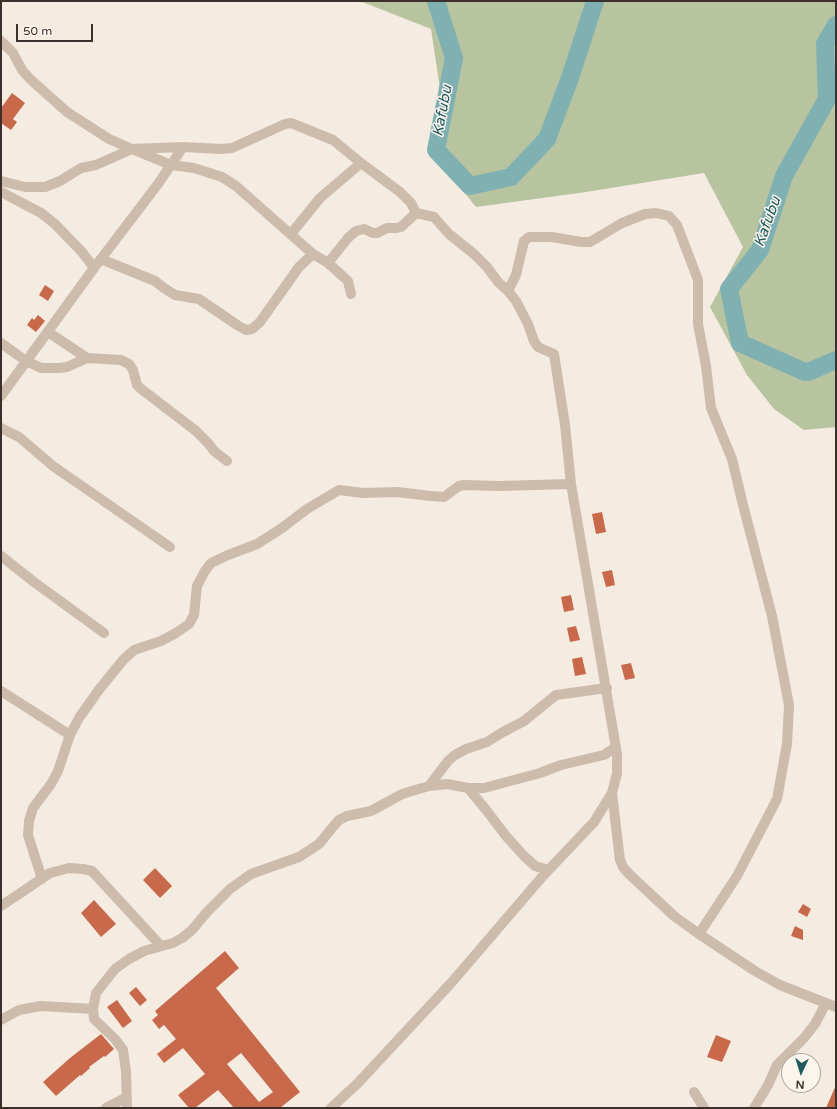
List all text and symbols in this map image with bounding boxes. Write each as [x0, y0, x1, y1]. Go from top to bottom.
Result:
scale bar [18, 16, 95, 42]
text: 50 m [23, 24, 52, 38]
water label: Kafubu [429, 84, 457, 138]
water label: Kafubu [751, 195, 785, 249]
north arrow [781, 1053, 821, 1093]
text: N [795, 1078, 805, 1091]

